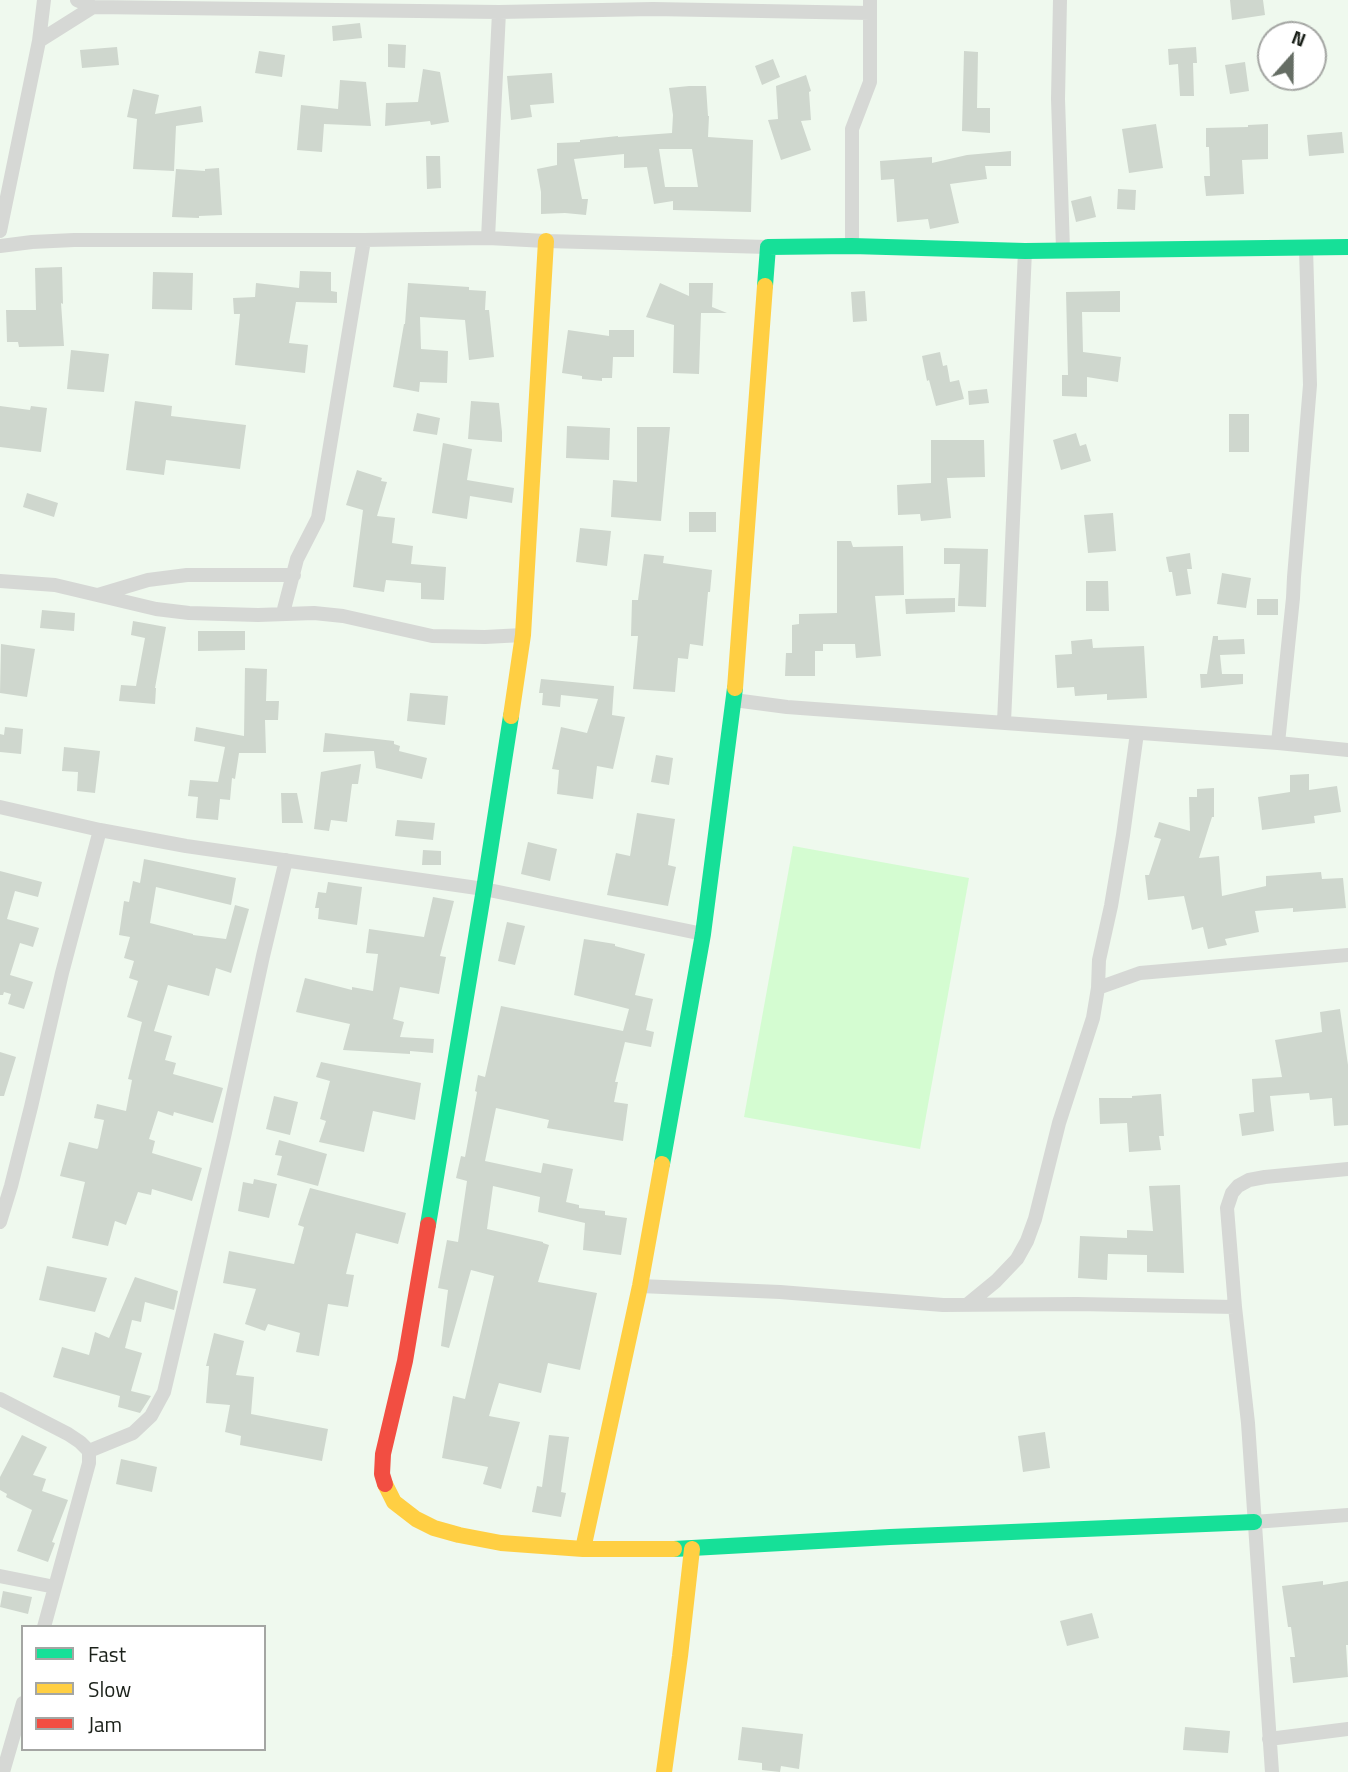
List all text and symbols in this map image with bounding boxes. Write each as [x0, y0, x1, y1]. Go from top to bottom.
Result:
north arrow [1257, 21, 1327, 91]
text: N [1288, 22, 1310, 54]
legend [21, 1625, 266, 1751]
text: Fast [88, 1638, 126, 1670]
text: Slow [88, 1673, 131, 1705]
text: Jam [88, 1708, 122, 1740]

